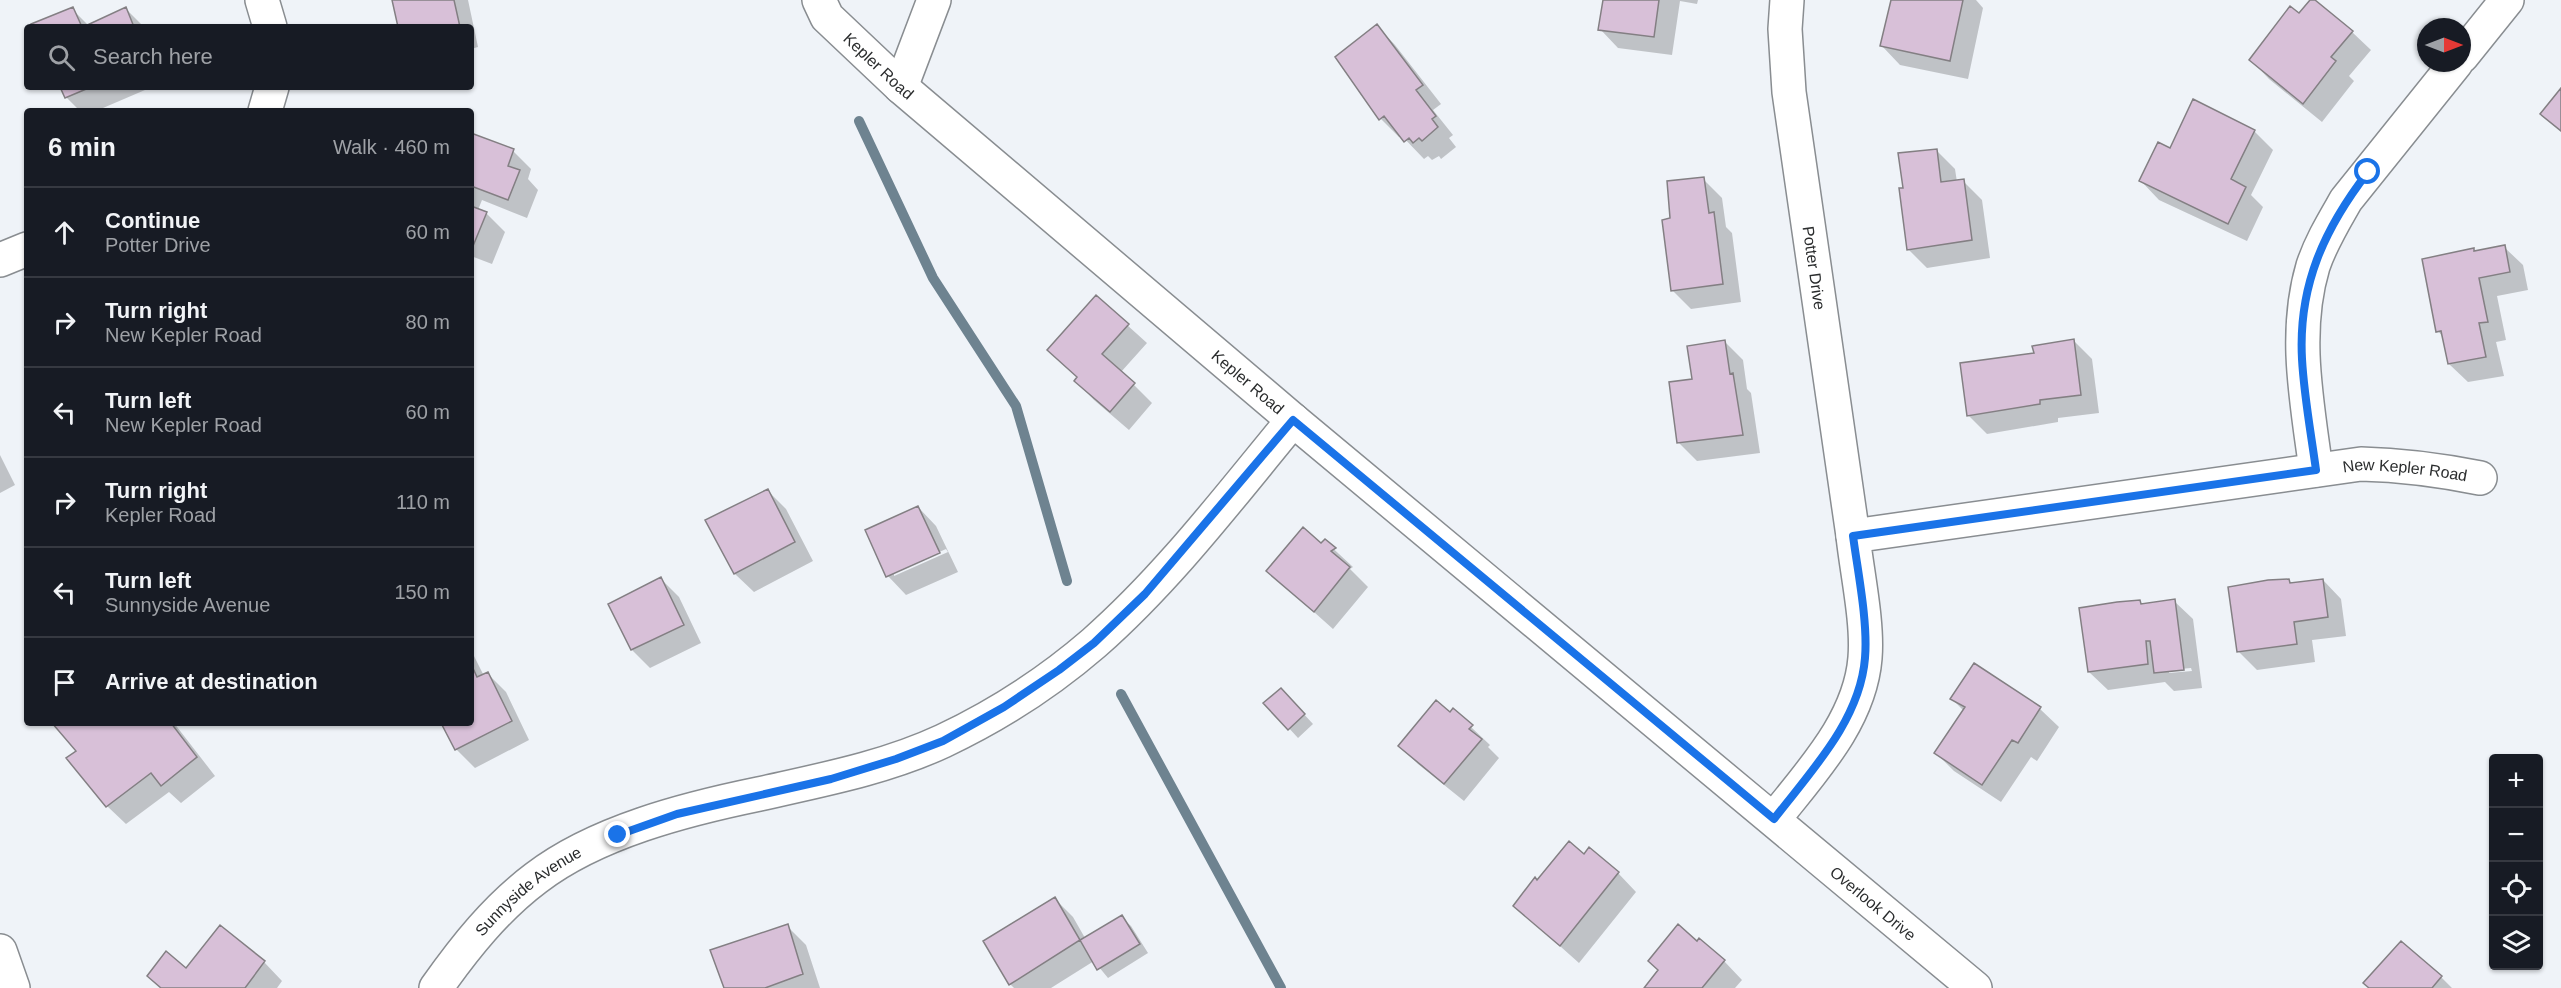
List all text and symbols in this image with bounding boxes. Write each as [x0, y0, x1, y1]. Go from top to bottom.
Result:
north arrow [2417, 18, 2471, 72]
search box [24, 24, 474, 90]
street label: Kepler Road [841, 29, 917, 102]
icon: search [45, 41, 78, 74]
text: Search here [93, 44, 213, 69]
text: 6 min [48, 132, 116, 162]
text: Walk · 460 m [333, 136, 450, 158]
route start [2354, 158, 2380, 184]
text: Continue [105, 208, 200, 233]
icon: ahead [48, 216, 81, 249]
text: 60 m [406, 221, 450, 243]
street label: Potter Drive [1800, 225, 1829, 311]
text: Potter Drive [105, 234, 211, 256]
text: Turn right [105, 298, 207, 323]
icon: right [48, 306, 81, 339]
text: 80 m [406, 311, 450, 333]
text: New Kepler Road [105, 324, 262, 346]
street label: Kepler Road [1209, 347, 1287, 417]
text: Turn left [105, 388, 191, 413]
icon: left [48, 396, 81, 429]
text: 60 m [406, 401, 450, 423]
text: New Kepler Road [105, 414, 262, 436]
street label: New Kepler Road [2341, 455, 2469, 484]
text: Turn right [105, 478, 207, 503]
icon: right [48, 486, 81, 519]
text: 110 m [396, 491, 450, 513]
text: Kepler Road [105, 504, 216, 526]
text: Turn left [105, 568, 191, 593]
icon: left [48, 576, 81, 609]
text: 150 m [394, 581, 450, 603]
text: Sunnyside Avenue [105, 594, 270, 616]
icon: arrive [48, 666, 81, 699]
text: Arrive at destination [105, 669, 318, 694]
map controls [2489, 754, 2543, 970]
button: + [2489, 754, 2543, 808]
button: − [2489, 808, 2543, 862]
route end [604, 821, 630, 847]
street label: Sunnyside Avenue [472, 843, 584, 939]
button: locate [2489, 862, 2543, 916]
street label: Overlook Drive [1827, 863, 1919, 944]
button: layers [2489, 916, 2543, 970]

